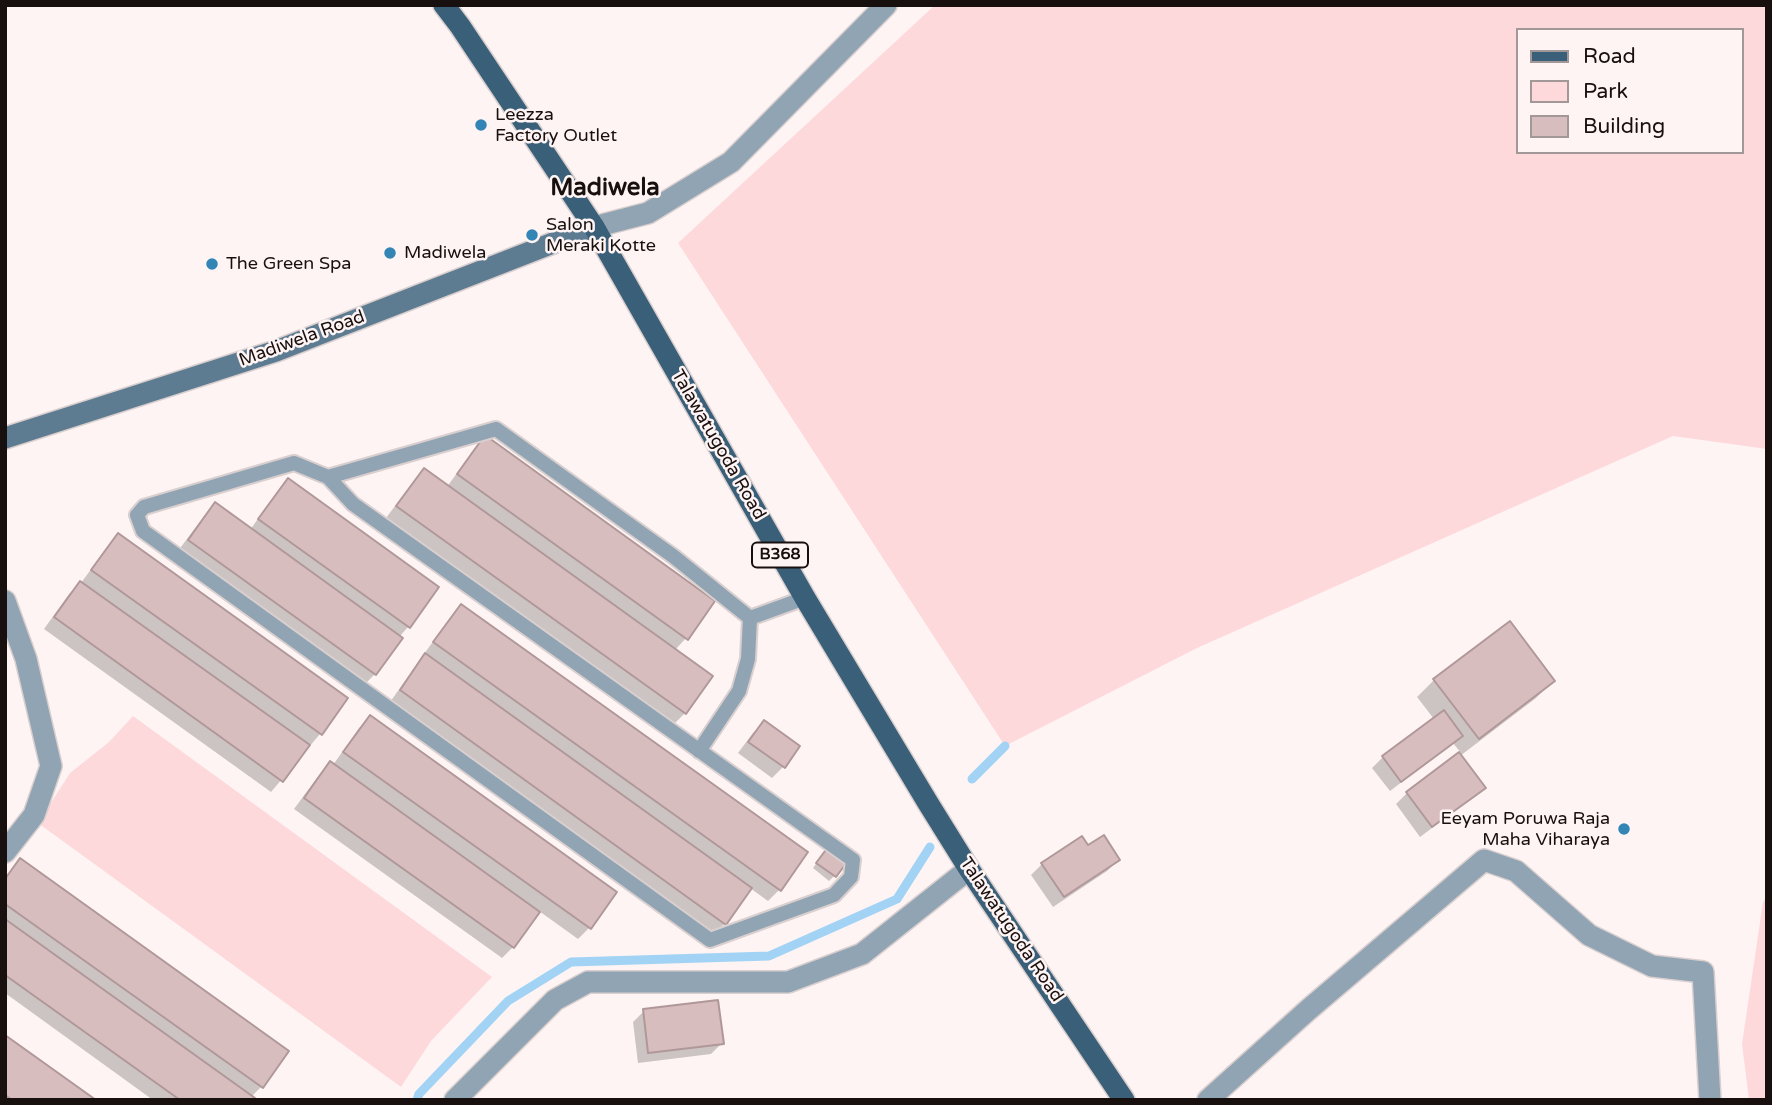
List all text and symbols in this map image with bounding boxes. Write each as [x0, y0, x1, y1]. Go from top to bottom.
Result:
legend [1516, 28, 1744, 154]
text: Road [1583, 44, 1636, 69]
text: Park [1583, 79, 1628, 104]
place label: Leezza Factory Outlet [495, 104, 617, 146]
text: Building [1583, 114, 1665, 139]
marker: Leezza Factory Outlet [473, 117, 489, 133]
district label: Madiwela [550, 175, 660, 203]
place label: Salon Meraki Kotte [546, 214, 656, 256]
marker: Salon Meraki Kotte [524, 227, 540, 243]
place label: Madiwela [404, 242, 486, 264]
marker: Madiwela [382, 245, 398, 261]
place label: The Green Spa [226, 253, 351, 275]
marker: The Green Spa [204, 256, 220, 272]
street label: Madiwela Road [236, 306, 368, 372]
street label: Talawatugoda Road [666, 366, 770, 524]
road number: B368 [752, 542, 808, 568]
place label: Eeyam Poruwa Raja Maha Viharaya [1441, 808, 1610, 850]
marker: Eeyam Poruwa Raja Maha Viharaya [1616, 821, 1632, 837]
street label: Talawatugoda Road [955, 854, 1067, 1006]

